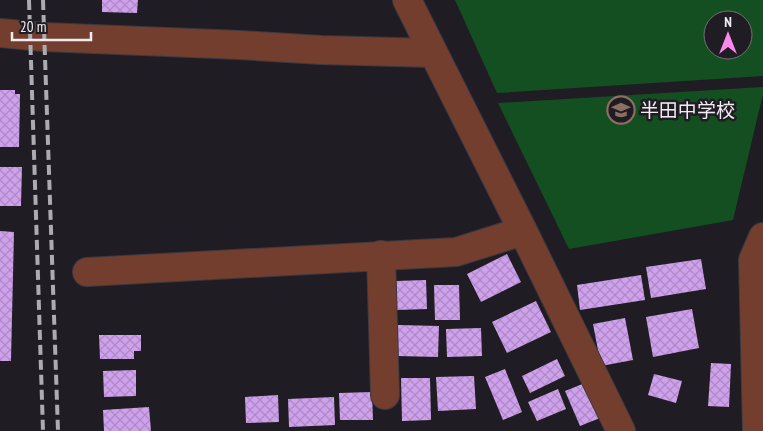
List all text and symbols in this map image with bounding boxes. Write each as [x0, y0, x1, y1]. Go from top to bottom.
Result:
scale bar [12, 10, 91, 42]
north arrow [703, 10, 753, 60]
text: N [724, 13, 732, 31]
text: 20 m [20, 17, 46, 36]
school or university icon: 半田中学校 [606, 95, 636, 125]
place label: 半田中学校 [640, 98, 735, 122]

